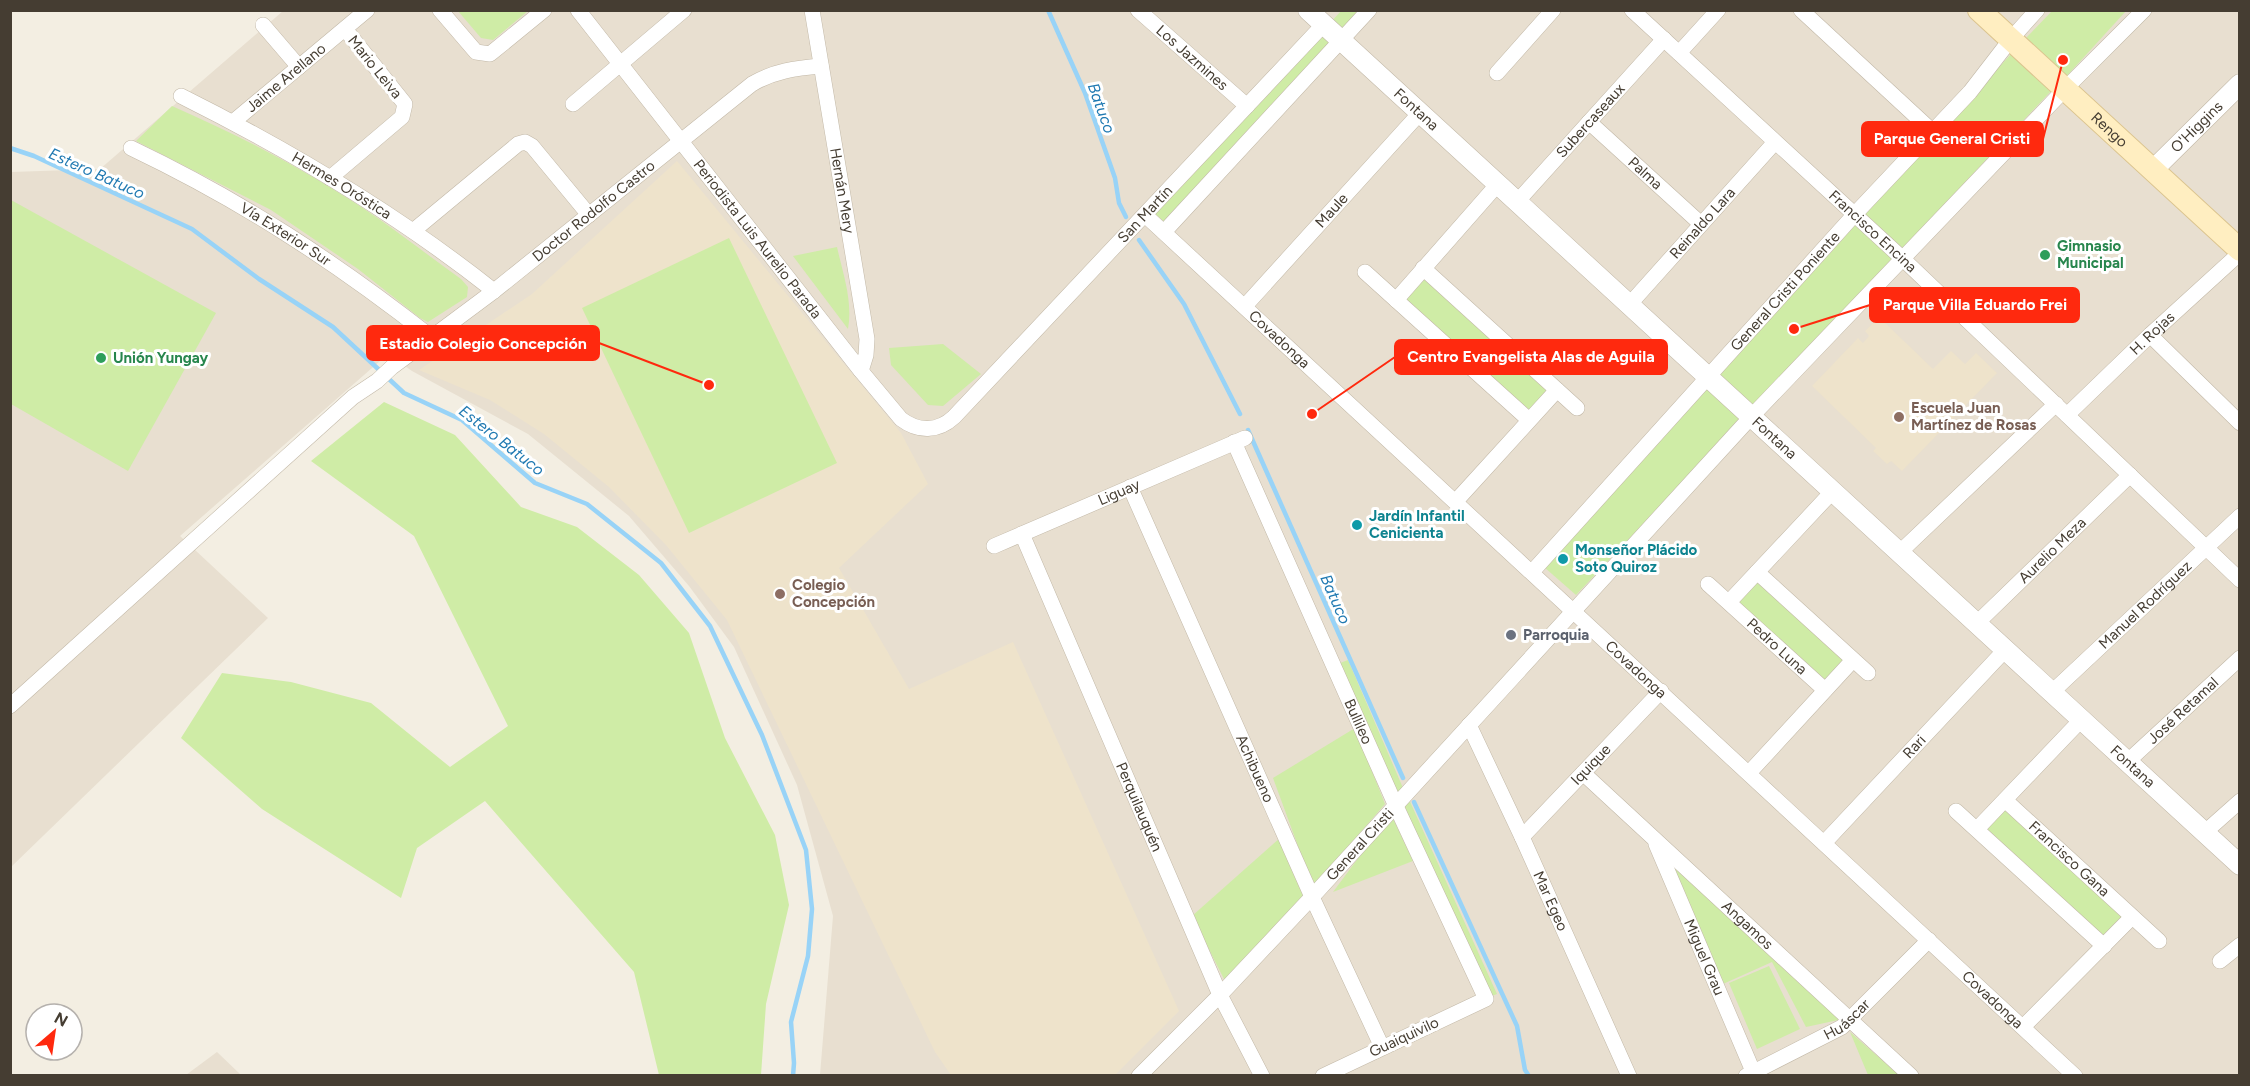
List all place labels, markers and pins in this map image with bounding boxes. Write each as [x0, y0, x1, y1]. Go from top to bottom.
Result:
callout: Parque General Cristi [1862, 122, 2043, 156]
place label: Gimnasio Municipal [2057, 237, 2124, 272]
marker: Gimnasio Municipal [2038, 248, 2052, 262]
callout: Parque Villa Eduardo Frei [1870, 288, 2079, 322]
callout: Estadio Colegio Concepción [367, 326, 599, 360]
callout: Centro Evangelista Alas de Aguila [1395, 340, 1667, 374]
place label: Unión Yungay [113, 349, 209, 367]
marker: Unión Yungay [94, 351, 108, 365]
place label: Escuela Juan Martínez de Rosas [1911, 399, 2036, 434]
marker: Escuela Juan Martínez de Rosas [1892, 410, 1906, 424]
place label: Jardín Infantil Cenicienta [1369, 507, 1465, 542]
marker: Jardín Infantil Cenicienta [1350, 518, 1364, 532]
place label: Monseñor Plácido Soto Quiroz [1575, 541, 1698, 576]
marker: Monseñor Plácido Soto Quiroz [1556, 552, 1570, 566]
place label: Colegio Concepción [792, 576, 875, 611]
marker: Colegio Concepción [773, 587, 787, 601]
place label: Parroquia [1523, 626, 1589, 644]
marker: Parroquia [1504, 628, 1518, 642]

